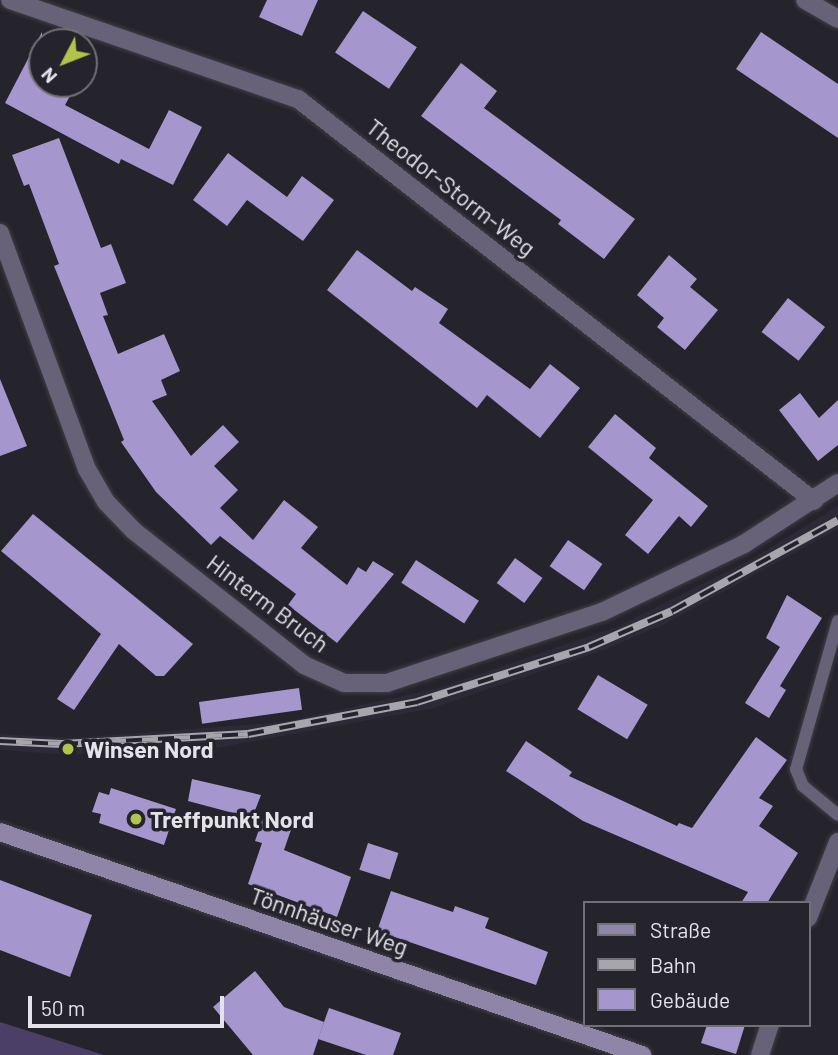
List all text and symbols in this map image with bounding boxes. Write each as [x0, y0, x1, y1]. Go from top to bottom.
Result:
north arrow [28, 28, 98, 98]
text: N [36, 64, 61, 88]
street label: Theodor-Storm-Weg [361, 113, 541, 261]
street label: Hinterm Bruch [202, 548, 334, 658]
place label: Winsen Nord [84, 735, 214, 763]
marker: Winsen Nord [58, 739, 78, 759]
place label: Treffpunkt Nord [150, 805, 314, 833]
marker: Treffpunkt Nord [128, 811, 144, 827]
street label: Tönnhäuser Weg [247, 881, 411, 961]
legend [582, 901, 810, 1027]
text: Straße [650, 917, 711, 942]
text: Bahn [650, 952, 696, 977]
scale bar [32, 982, 228, 1026]
text: Gebäude [650, 987, 730, 1012]
text: 50 m [41, 995, 85, 1020]

